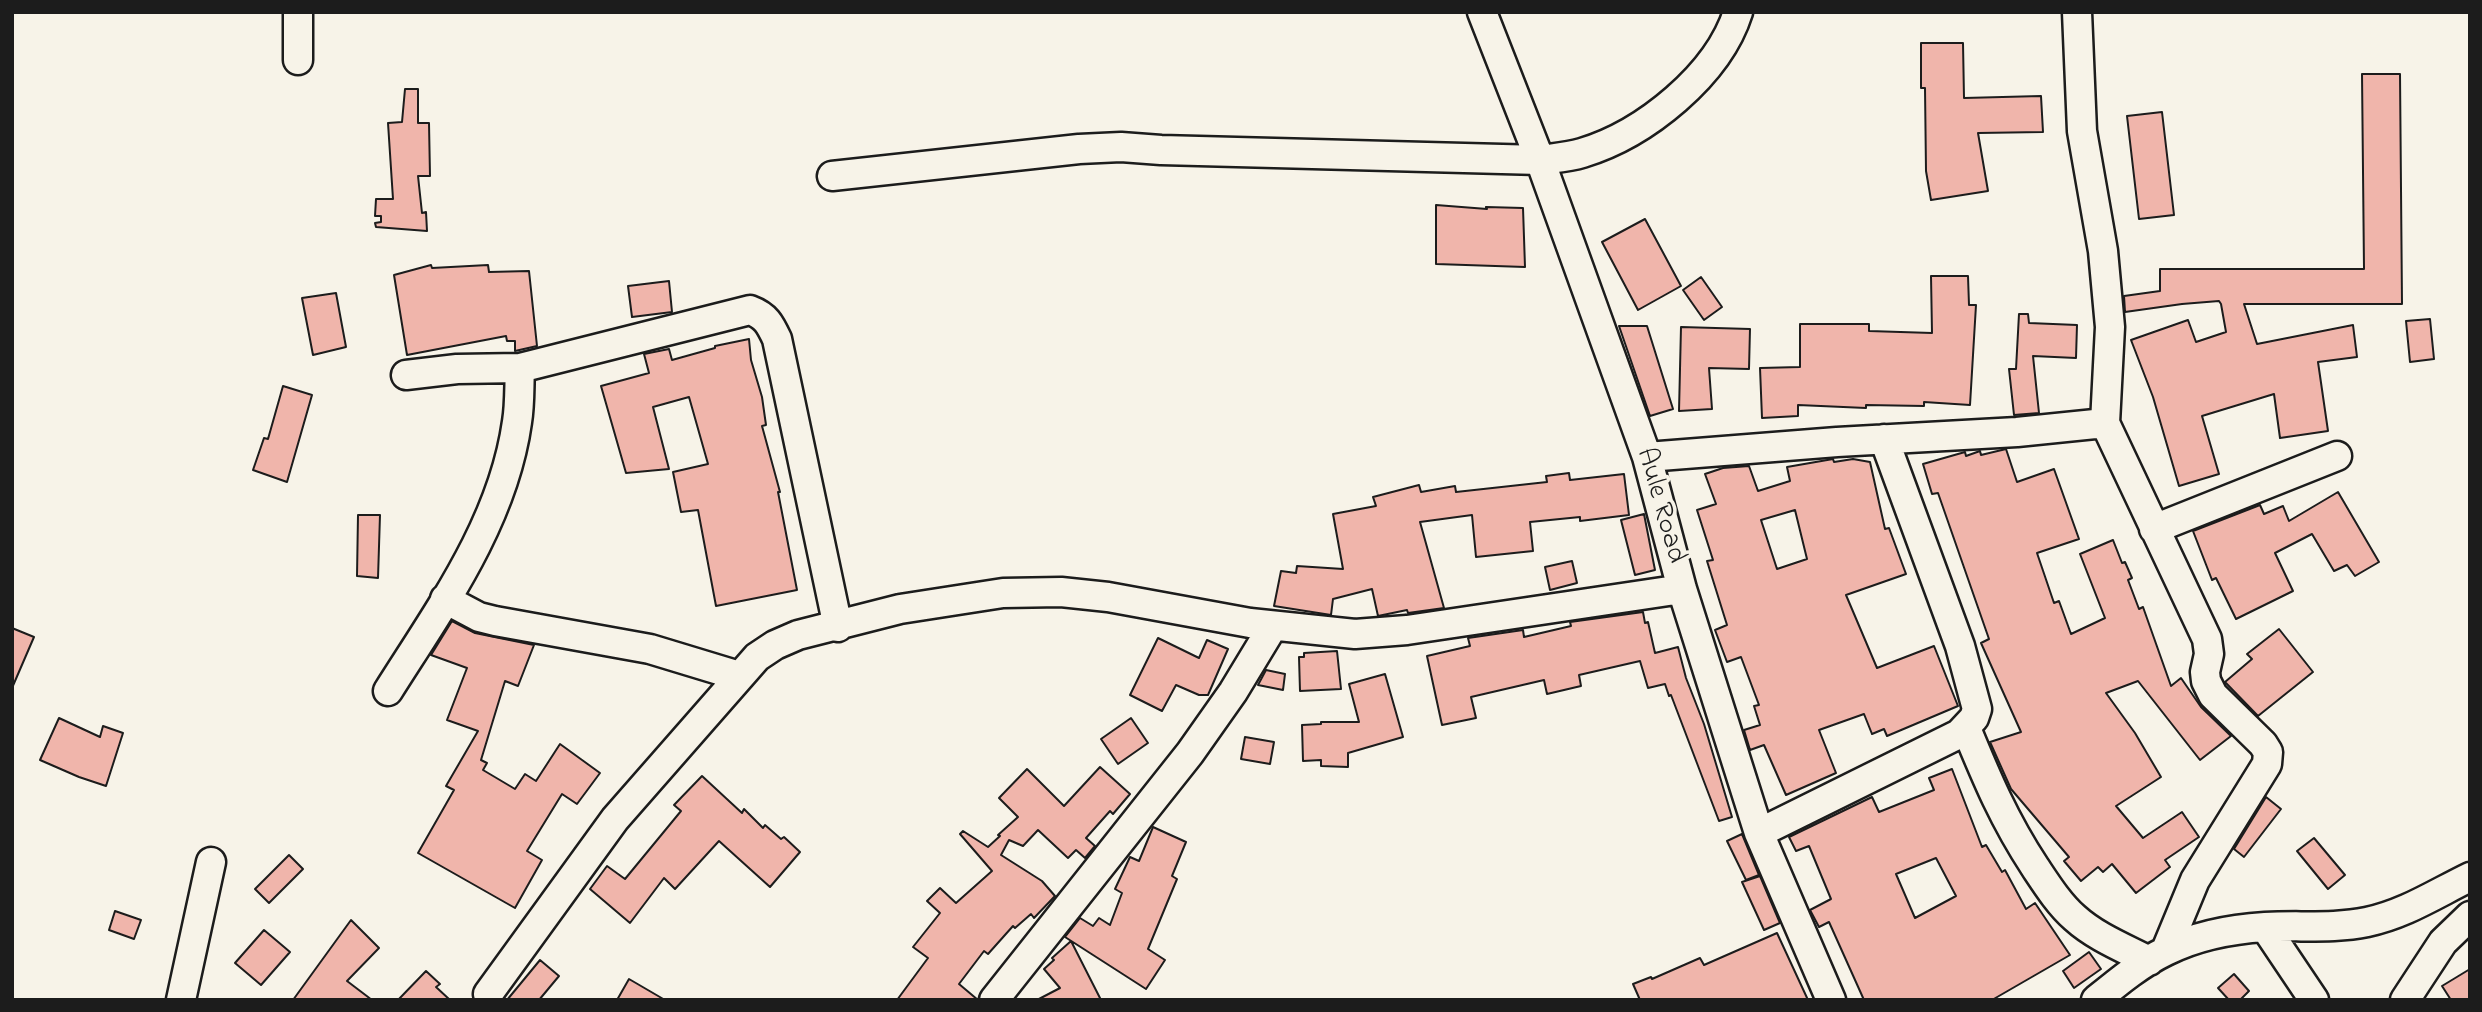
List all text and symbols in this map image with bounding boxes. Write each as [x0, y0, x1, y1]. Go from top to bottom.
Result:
street label: Aule Road [1627, 444, 1691, 568]

